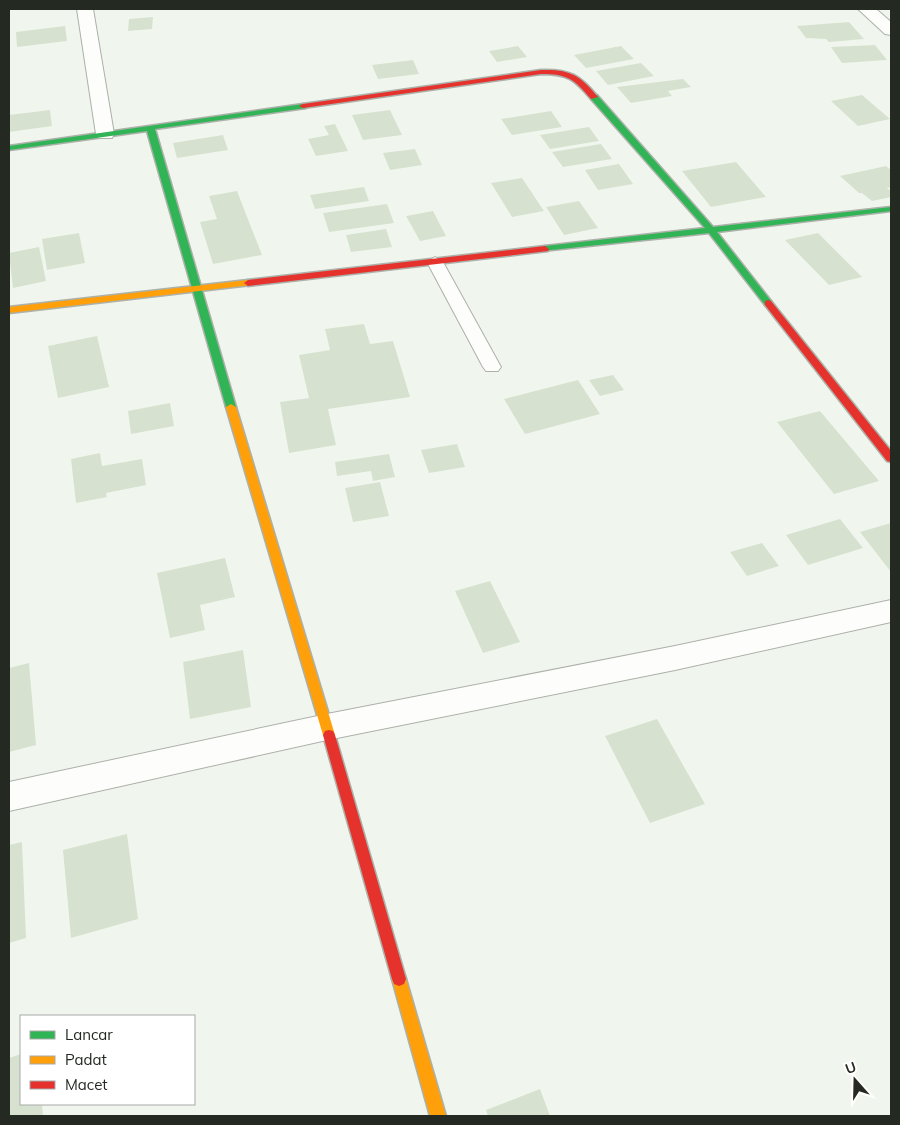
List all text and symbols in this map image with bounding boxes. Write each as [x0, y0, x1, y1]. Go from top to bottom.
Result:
legend [20, 1015, 195, 1105]
text: Lancar [65, 1025, 113, 1044]
text: Padat [65, 1050, 107, 1069]
north arrow [830, 1055, 880, 1105]
text: U [843, 1058, 859, 1078]
text: Macet [65, 1075, 108, 1094]

